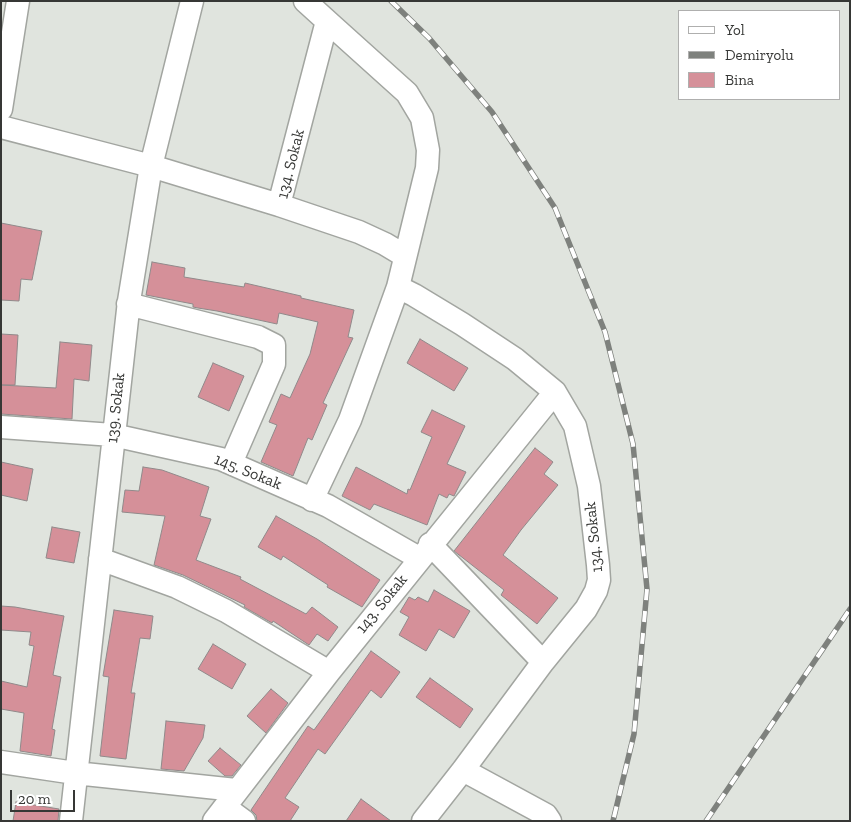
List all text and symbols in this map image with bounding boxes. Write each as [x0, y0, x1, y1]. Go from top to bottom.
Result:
legend [678, 10, 841, 100]
text: Yol [725, 21, 745, 39]
text: Demiryolu [725, 46, 794, 64]
text: Bina [725, 71, 754, 89]
street label: 134. Sokak [273, 127, 309, 201]
street label: 139. Sokak [103, 372, 129, 444]
street label: 145. Sokak [211, 450, 285, 494]
street label: 134. Sokak [581, 501, 607, 573]
street label: 143. Sokak [352, 570, 412, 638]
scale bar [12, 780, 78, 812]
text: 20 m [18, 790, 51, 808]

